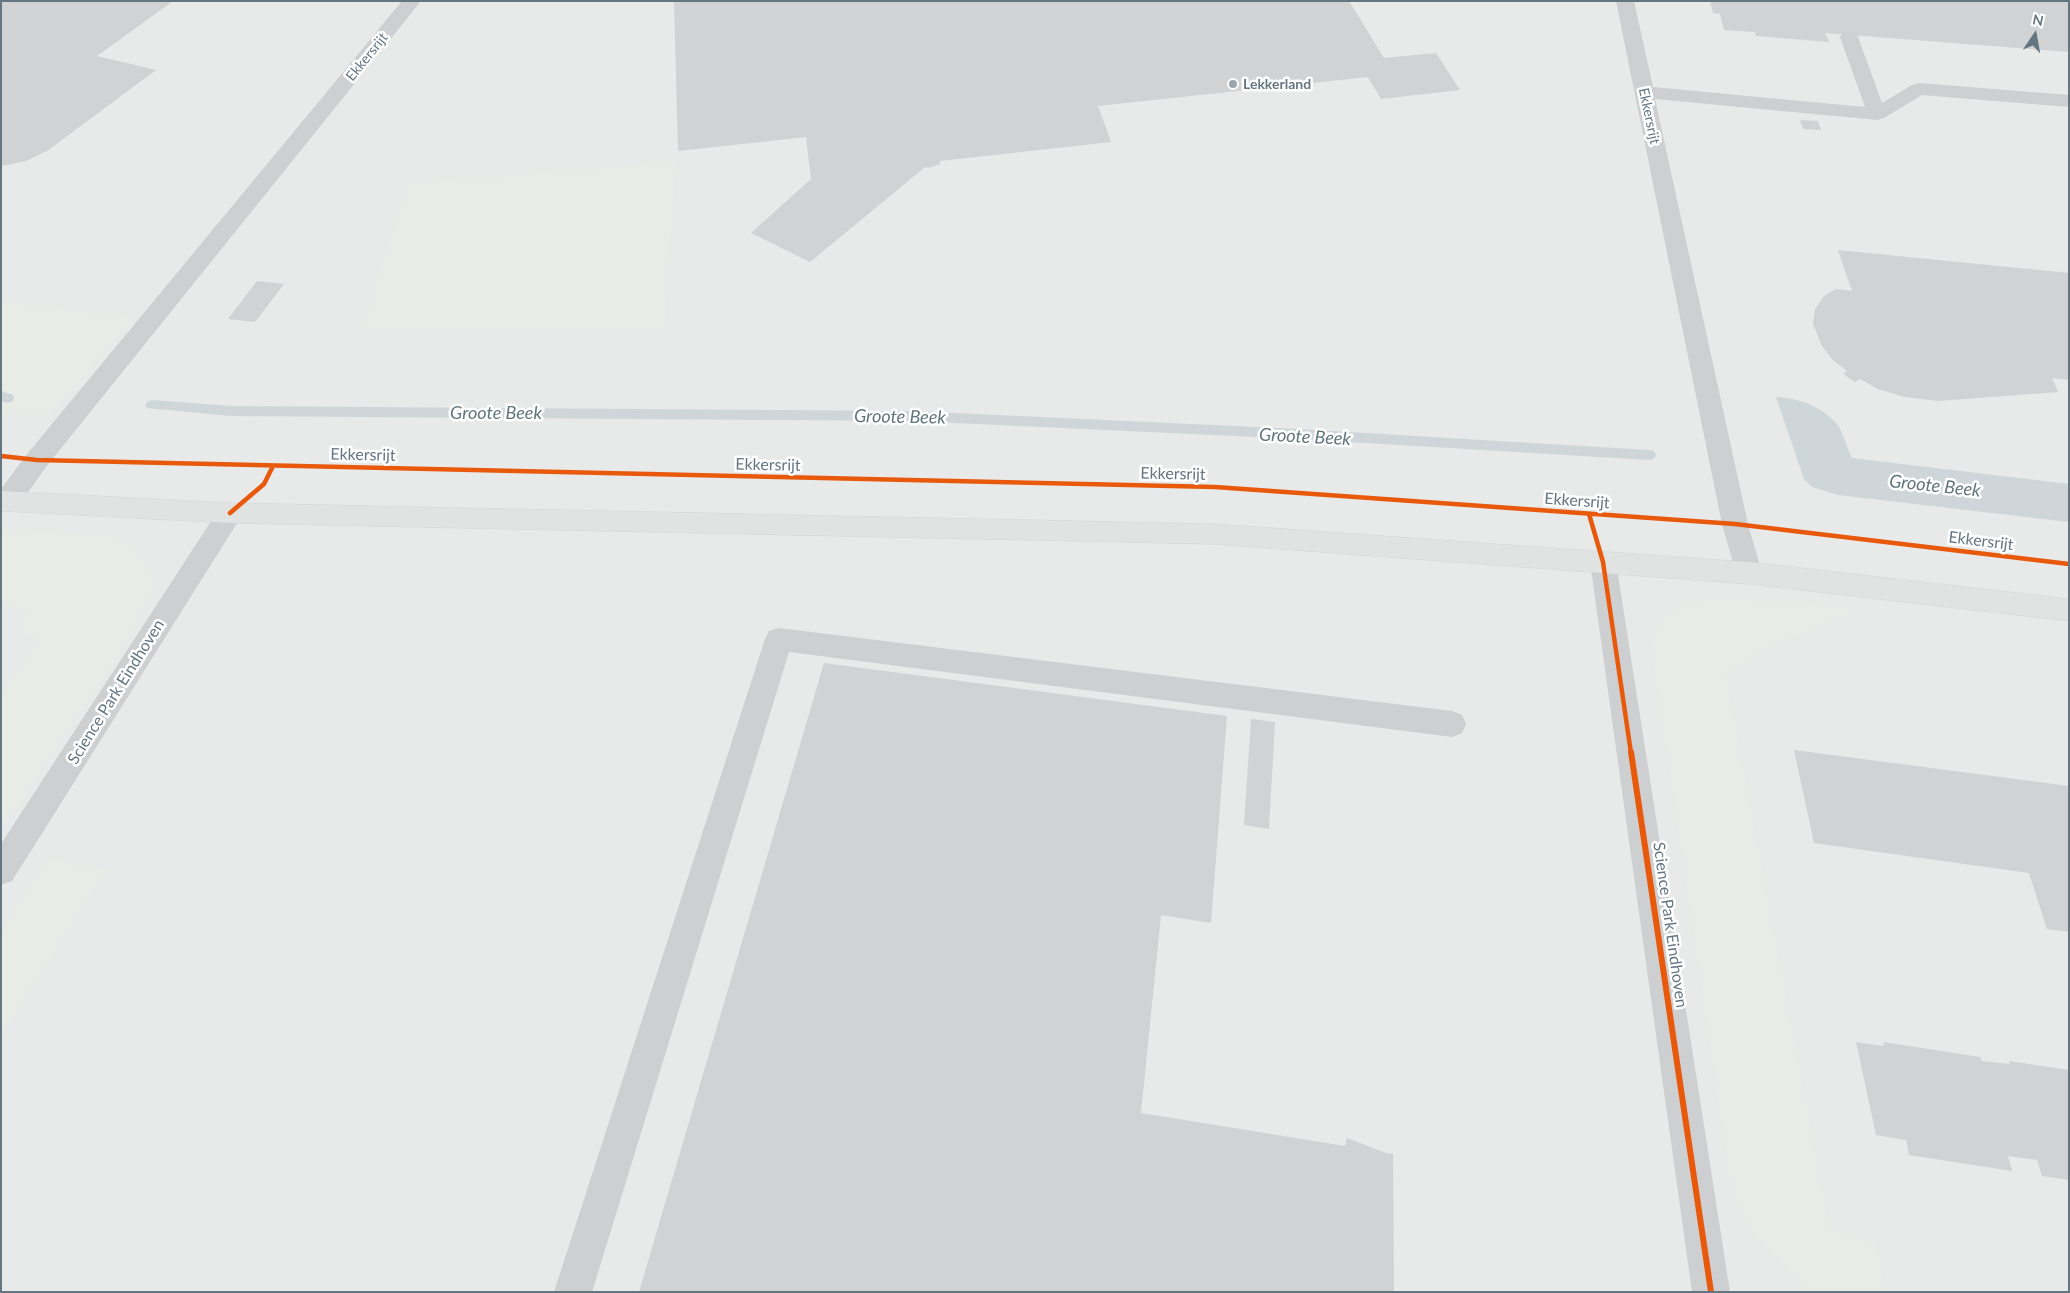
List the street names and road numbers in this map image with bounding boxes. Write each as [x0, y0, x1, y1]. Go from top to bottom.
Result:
street label: Ekkersrijt [342, 29, 392, 85]
street label: Ekkersrijt [1635, 86, 1663, 146]
street label: Ekkersrijt [330, 445, 396, 465]
street label: Ekkersrijt [735, 455, 801, 475]
street label: Ekkersrijt [1140, 464, 1206, 484]
street label: Ekkersrijt [1544, 489, 1610, 513]
street label: Ekkersrijt [1947, 527, 2015, 555]
street label: Science Park Eindhoven [64, 616, 168, 768]
street label: Science Park Eindhoven [1649, 841, 1691, 1009]

